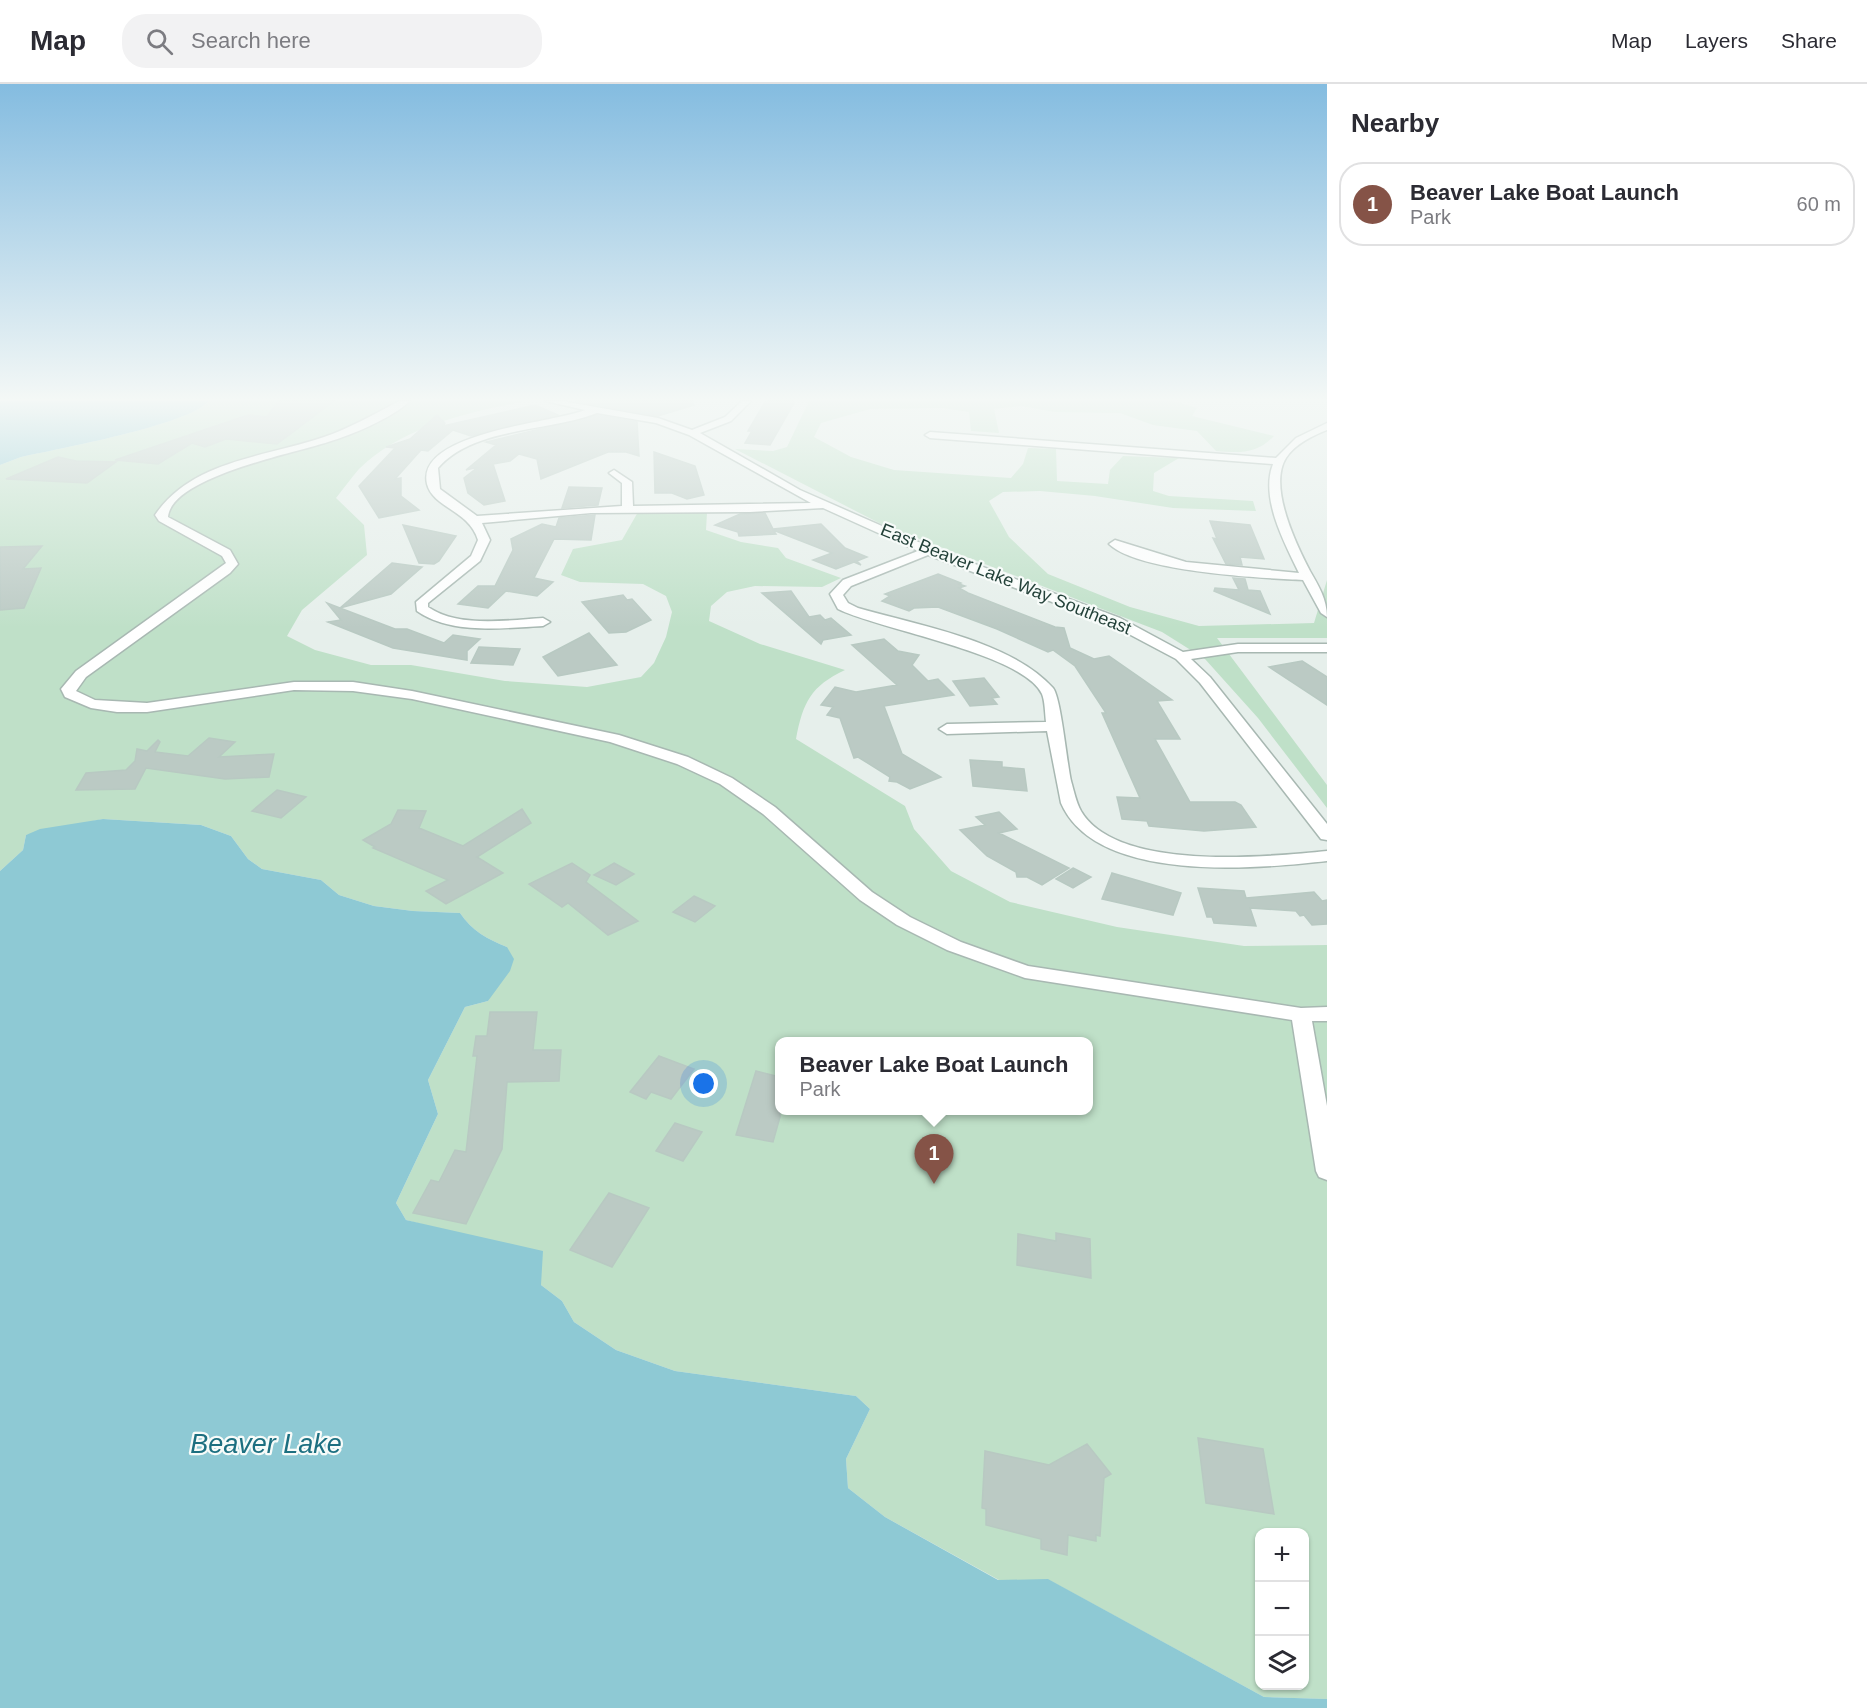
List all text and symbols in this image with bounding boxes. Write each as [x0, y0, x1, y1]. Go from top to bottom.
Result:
search box [122, 14, 542, 68]
text: Map [30, 25, 86, 56]
icon: search [143, 25, 176, 58]
text: Search here [191, 28, 311, 53]
text: Map [1611, 29, 1652, 52]
text: Layers [1685, 29, 1748, 52]
text: Share [1781, 29, 1837, 52]
text: Nearby [1351, 108, 1439, 138]
text: Beaver Lake Boat Launch [1410, 180, 1679, 205]
text: 1 [1367, 193, 1378, 215]
text: 60 m [1797, 193, 1841, 215]
text: Park [1410, 206, 1451, 228]
street label: East Beaver Lake Way Southeast [878, 519, 1134, 639]
popup [775, 1037, 1093, 1115]
text: Beaver Lake Boat Launch [800, 1052, 1068, 1077]
your location [689, 1069, 718, 1098]
text: Park [800, 1078, 841, 1100]
pin: 1 [914, 1134, 954, 1184]
water label: Beaver Lake [190, 1429, 342, 1459]
map controls [1255, 1528, 1309, 1690]
button: + [1255, 1528, 1309, 1582]
button: − [1255, 1582, 1309, 1636]
button: layers [1255, 1636, 1309, 1690]

